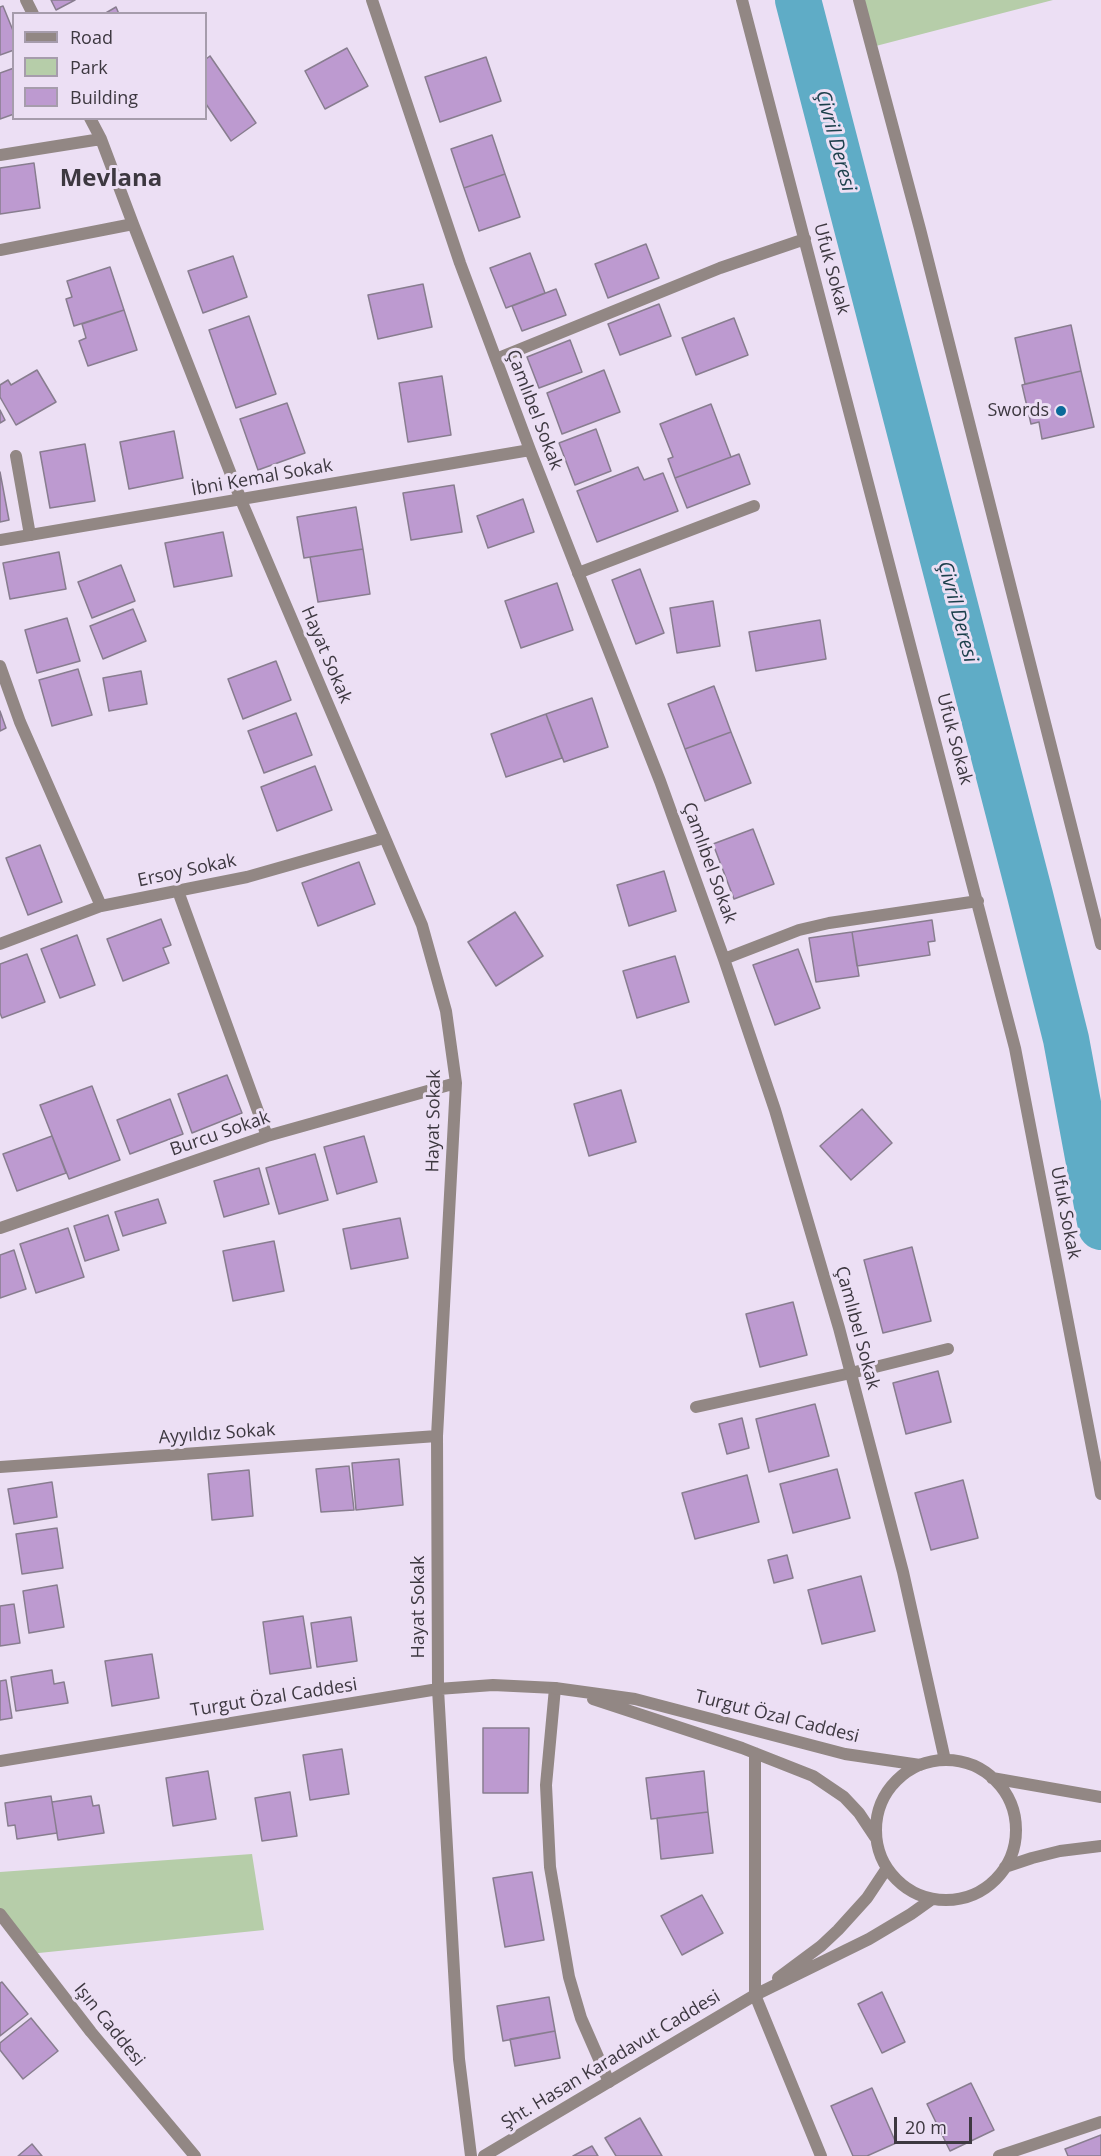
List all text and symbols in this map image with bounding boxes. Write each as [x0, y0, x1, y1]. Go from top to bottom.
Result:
legend [12, 12, 207, 120]
text: Road [70, 25, 113, 49]
text: Park [70, 55, 108, 79]
text: Building [70, 85, 138, 109]
water label: Çivril Deresi [810, 88, 860, 194]
district label: Mevlana [60, 165, 162, 193]
street label: Ufuk Sokak [808, 221, 854, 317]
street label: Çamlıbel Sokak [501, 347, 567, 473]
place label: Swords [987, 400, 1049, 422]
marker: Swords [1054, 404, 1068, 418]
street label: İbni Kemal Sokak [190, 455, 334, 501]
water label: Çivril Deresi [932, 559, 982, 665]
street label: Hayat Sokak [296, 603, 356, 707]
street label: Ufuk Sokak [931, 691, 977, 787]
street label: Çamlıbel Sokak [677, 800, 741, 926]
street label: Ersoy Sokak [136, 850, 238, 892]
street label: Hayat Sokak [422, 1069, 446, 1173]
street label: Burcu Sokak [167, 1107, 273, 1161]
street label: Ufuk Sokak [1045, 1165, 1085, 1261]
street label: Çamlıbel Sokak [830, 1264, 884, 1392]
street label: Ayyıldız Sokak [158, 1419, 276, 1449]
street label: Hayat Sokak [408, 1556, 430, 1658]
street label: Turgut Özal Caddesi [189, 1674, 359, 1722]
street label: Turgut Özal Caddesi [693, 1686, 861, 1748]
street label: Işın Caddesi [69, 1979, 149, 2071]
street label: Şht. Hasan Karadavut Caddesi [498, 1986, 724, 2134]
scale bar [897, 2105, 975, 2143]
text: 20 m [905, 2115, 947, 2139]

